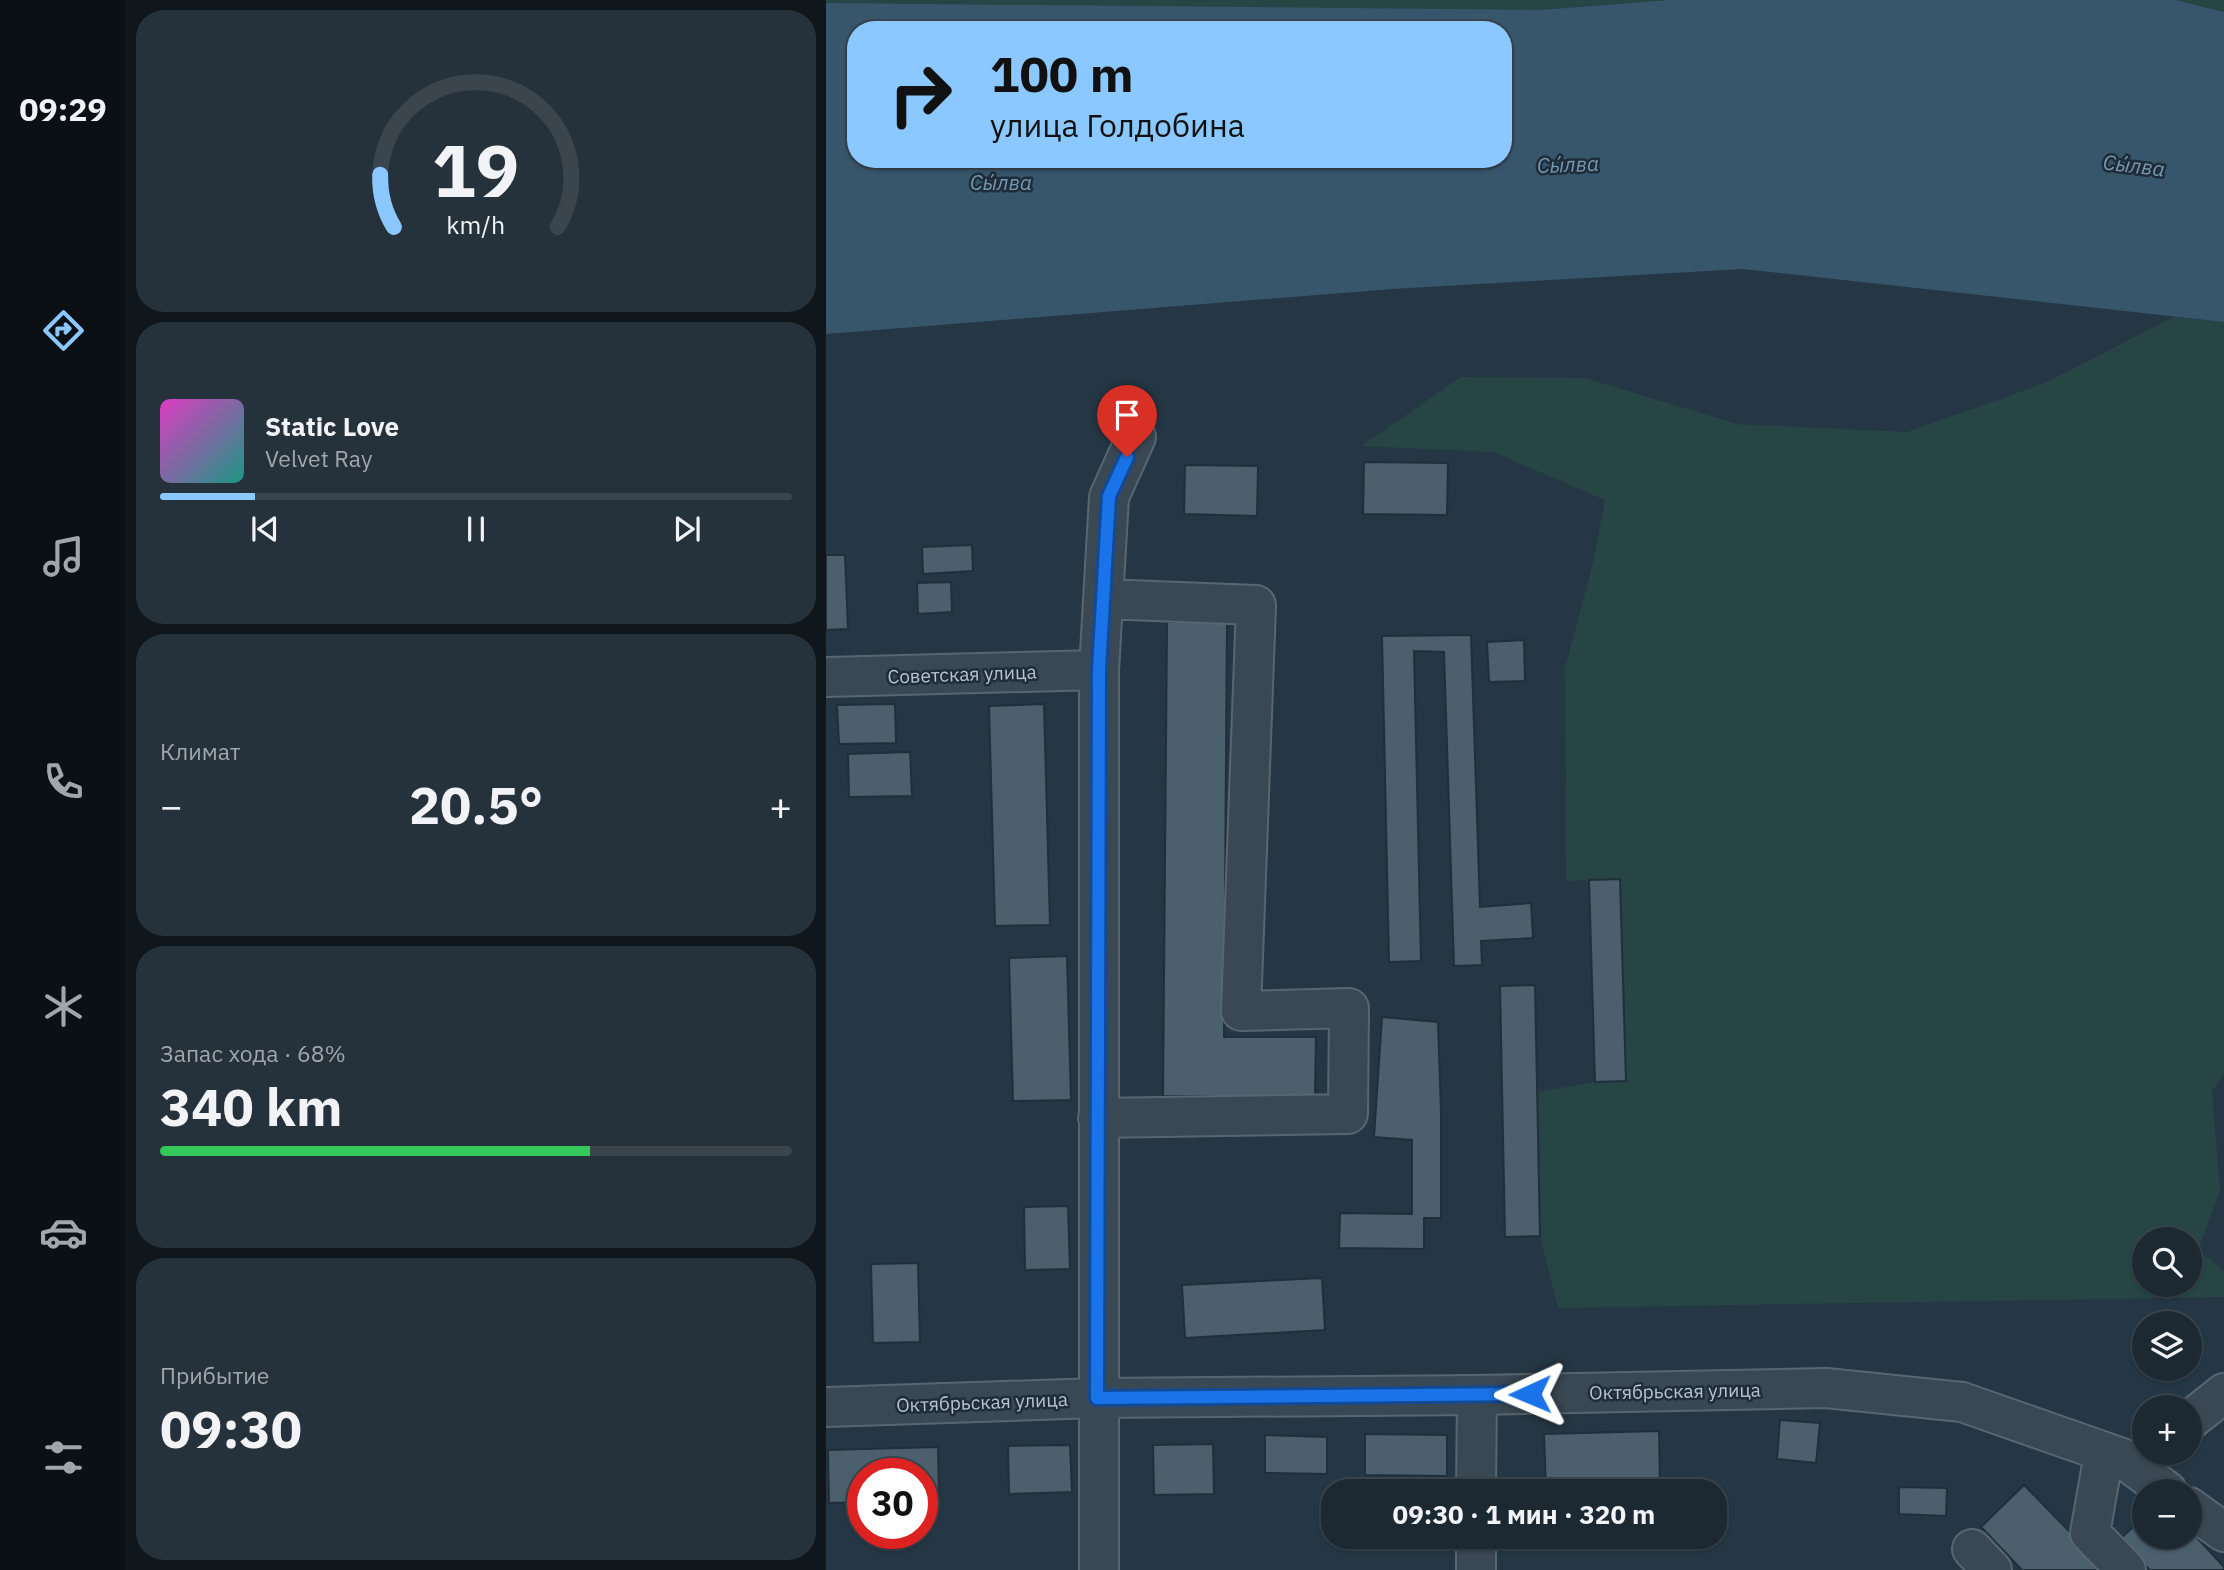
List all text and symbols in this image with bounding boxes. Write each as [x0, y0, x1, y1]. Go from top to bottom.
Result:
text: 100 m [990, 42, 1134, 105]
icon: right [875, 49, 966, 140]
text: 09:29 [19, 88, 107, 130]
text: улица Голдобина [990, 104, 1245, 146]
text: 19 [432, 122, 520, 217]
water label: Сы́лва [2101, 147, 2167, 183]
water label: Сы́лва [1536, 149, 1600, 179]
water label: Сы́лва [970, 168, 1032, 196]
text: km/h [447, 208, 505, 241]
icon: directions [39, 306, 88, 355]
pin [1097, 385, 1157, 457]
icon: arrive [1108, 396, 1146, 434]
text: Static Love [265, 409, 399, 443]
text: Velvet Ray [265, 443, 372, 473]
icon: previous [246, 510, 284, 548]
icon: pause [457, 510, 495, 548]
icon: next [668, 510, 706, 548]
icon: music [39, 532, 88, 581]
street label: Советская улица [887, 659, 1037, 689]
text: Климат [160, 736, 241, 766]
icon: phone [39, 757, 88, 806]
text: 20.5° [409, 771, 543, 838]
text: − [160, 781, 183, 830]
text: + [769, 781, 792, 830]
icon: climate [39, 982, 88, 1031]
text: Запас хода · 68% [160, 1038, 346, 1068]
text: 340 km [160, 1073, 342, 1140]
icon: car [39, 1208, 88, 1257]
map controls [2132, 1227, 2202, 1549]
button: search [2132, 1227, 2202, 1297]
button: layers [2132, 1311, 2202, 1381]
position arrow [1493, 1357, 1567, 1431]
text: Прибытие [160, 1360, 269, 1390]
street label: Октябрьская улица [1589, 1378, 1761, 1404]
street label: Октябрьская улица [896, 1387, 1068, 1417]
text: 09:30 [160, 1395, 302, 1462]
button: + [2132, 1395, 2202, 1465]
icon: filters [39, 1433, 88, 1482]
speed limit sign: 30 [847, 1458, 938, 1549]
button: − [2132, 1479, 2202, 1549]
text: 09:30 · 1 мин · 320 m [1393, 1497, 1655, 1531]

